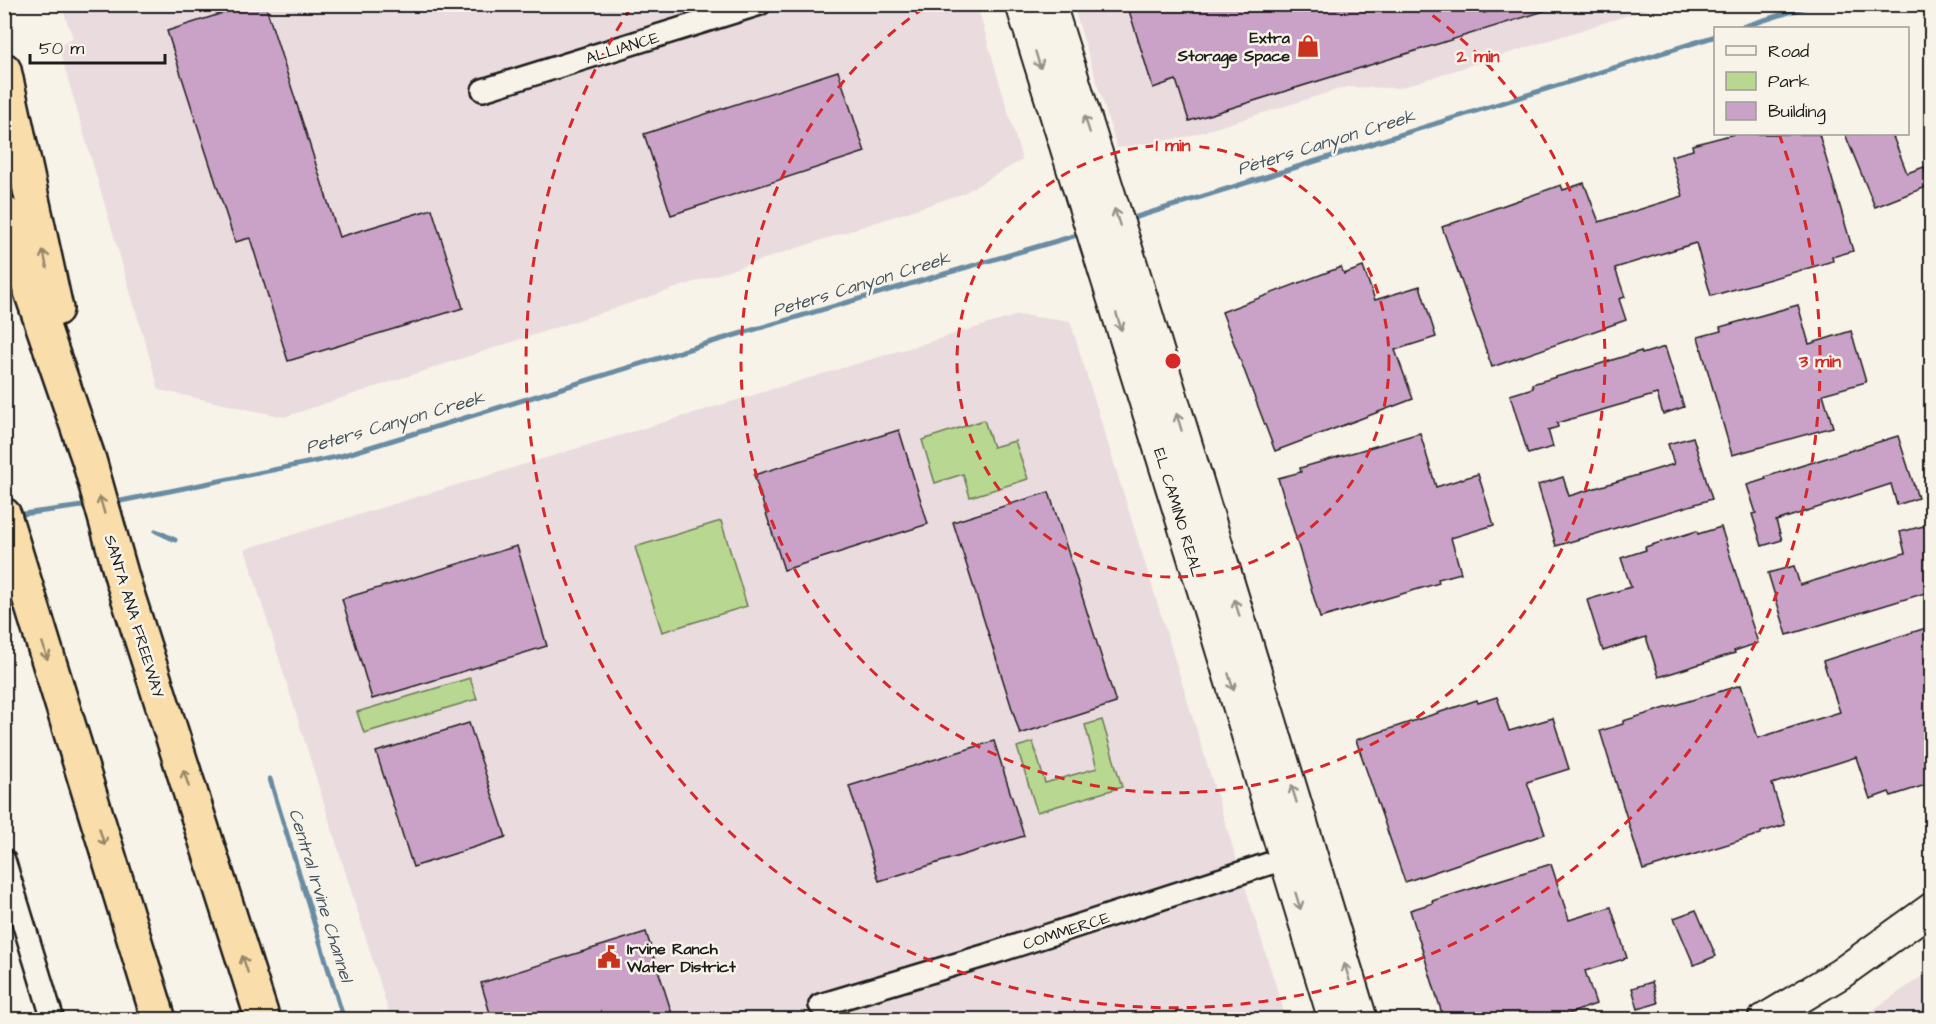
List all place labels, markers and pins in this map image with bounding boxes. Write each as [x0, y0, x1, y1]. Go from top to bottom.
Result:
place label: Extra Storage Space [1177, 27, 1291, 69]
shop icon: Extra Storage Space [1295, 33, 1321, 59]
centre of rings [1163, 351, 1183, 371]
place label: Irvine Ranch Water District [626, 938, 736, 978]
public building icon: Irvine Ranch Water District [596, 944, 622, 970]

